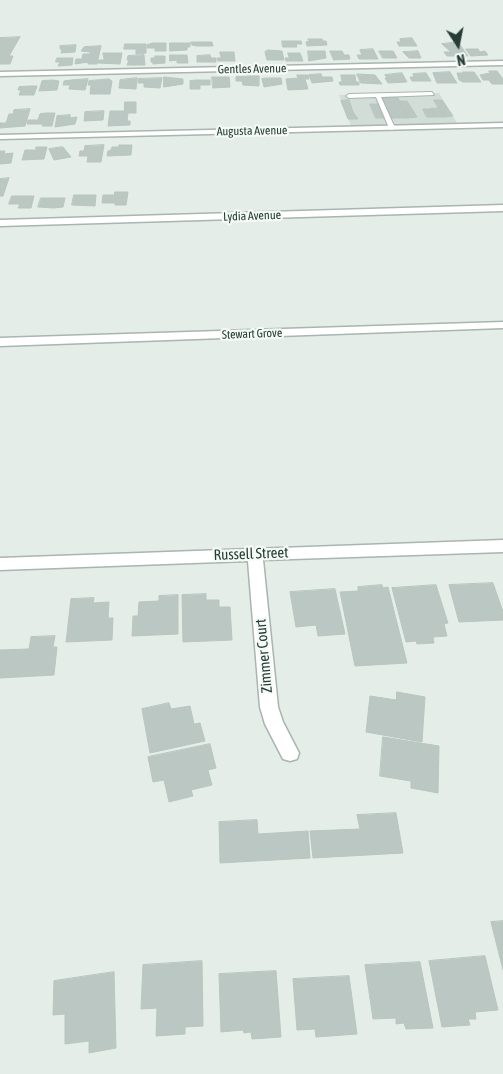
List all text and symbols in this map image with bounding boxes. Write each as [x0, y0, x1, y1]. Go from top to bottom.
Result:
north arrow [433, 20, 483, 70]
text: N [455, 51, 466, 68]
street label: Gentles Avenue [218, 61, 286, 77]
street label: Augusta Avenue [216, 123, 288, 139]
street label: Lydia Avenue [223, 208, 281, 224]
street label: Stewart Grove [221, 326, 283, 342]
street label: Russell Street [213, 544, 289, 564]
street label: Zimmer Court [252, 618, 276, 694]

